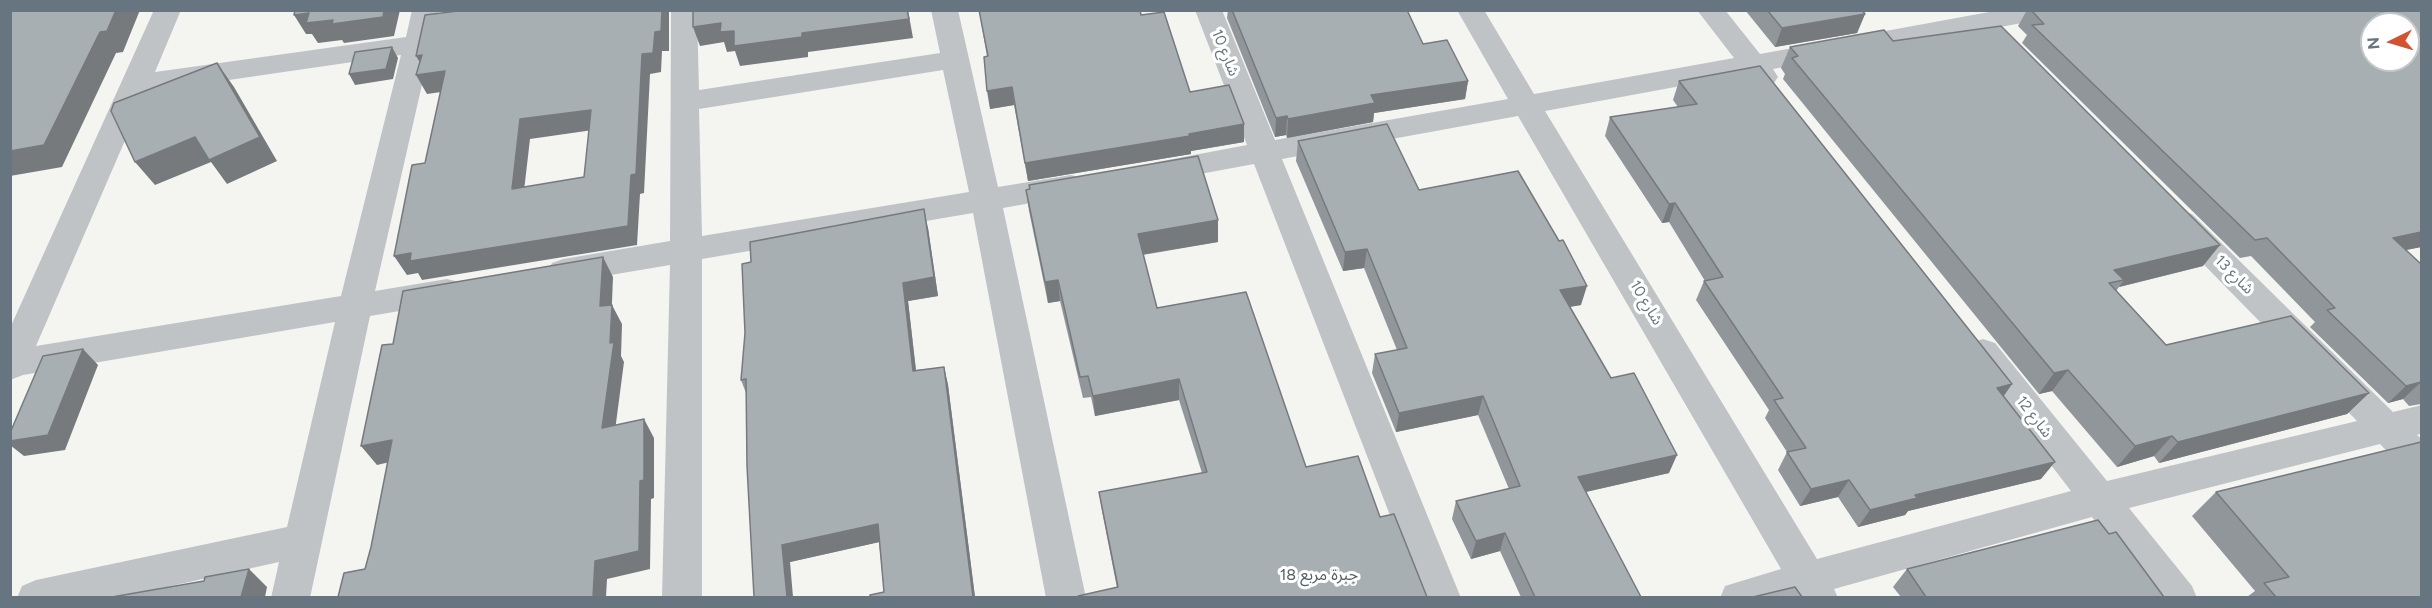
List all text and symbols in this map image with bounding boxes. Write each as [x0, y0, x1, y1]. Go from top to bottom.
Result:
north arrow [2360, 12, 2420, 72]
street label: شارع 10 [1208, 27, 1242, 79]
text: N [2364, 36, 2384, 50]
street label: شارع 13 [2211, 252, 2257, 298]
street label: شارع 10 [1626, 277, 1666, 329]
street label: شارع 12 [2012, 393, 2056, 441]
district label: جبرة مربع 18 [1280, 565, 1358, 585]

